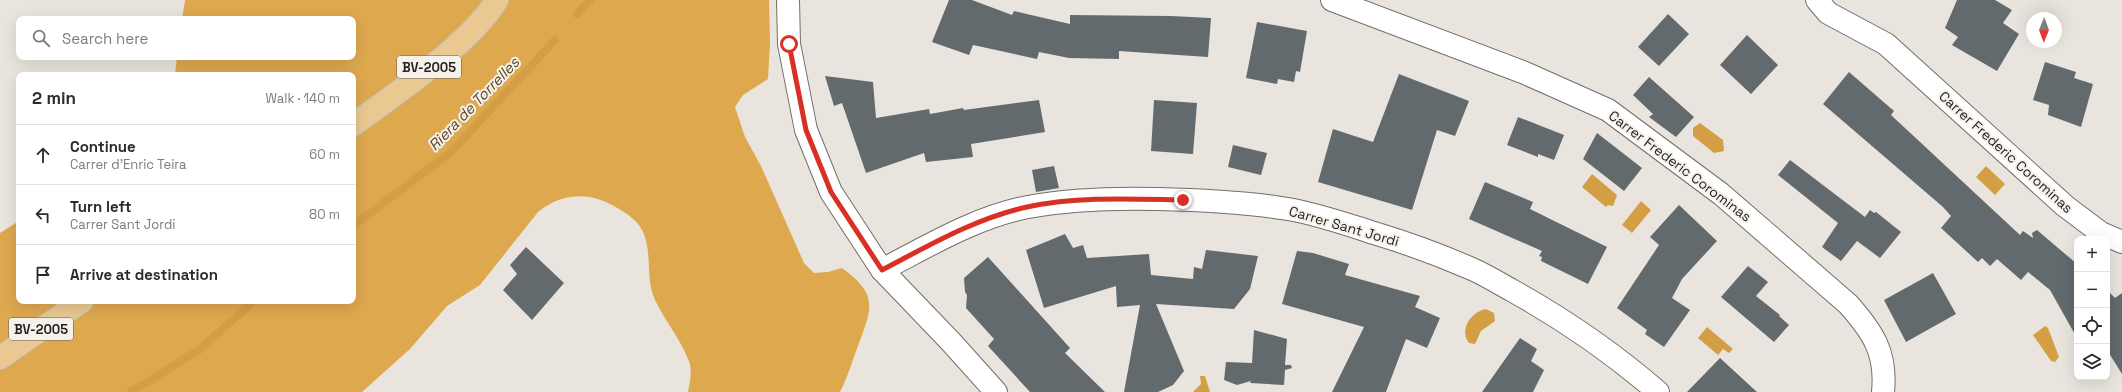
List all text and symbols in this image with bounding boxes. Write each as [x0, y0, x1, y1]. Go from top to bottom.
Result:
north arrow [2026, 12, 2062, 48]
search box [16, 16, 356, 60]
icon: search [30, 27, 52, 49]
text: Search here [62, 29, 148, 48]
route start [780, 35, 798, 53]
water label: Riera de Torrelles [424, 52, 524, 154]
road number: BV-2005 [397, 56, 461, 78]
text: 2 min [32, 87, 76, 109]
street label: Carrer Frederic Corominas [1935, 87, 2077, 217]
text: Walk · 140 m [266, 90, 340, 107]
street label: Carrer Frederic Corominas [1605, 106, 1755, 226]
text: Continue [70, 137, 136, 156]
icon: ahead [32, 144, 54, 166]
text: 60 m [309, 146, 340, 163]
text: Carrer d'Enric Teira [70, 156, 187, 173]
route end [1174, 191, 1192, 209]
text: Turn left [70, 197, 132, 216]
street label: Carrer Sant Jordi [1287, 202, 1401, 250]
icon: left [32, 204, 54, 226]
text: 80 m [309, 206, 340, 223]
text: Carrer Sant Jordi [70, 216, 176, 233]
map controls [2074, 236, 2110, 380]
button: + [2074, 236, 2110, 272]
icon: arrive [32, 264, 54, 286]
text: Arrive at destination [70, 265, 218, 284]
button: − [2074, 272, 2110, 308]
button: locate [2074, 308, 2110, 344]
road number: BV-2005 [9, 318, 73, 340]
button: layers [2074, 344, 2110, 380]

